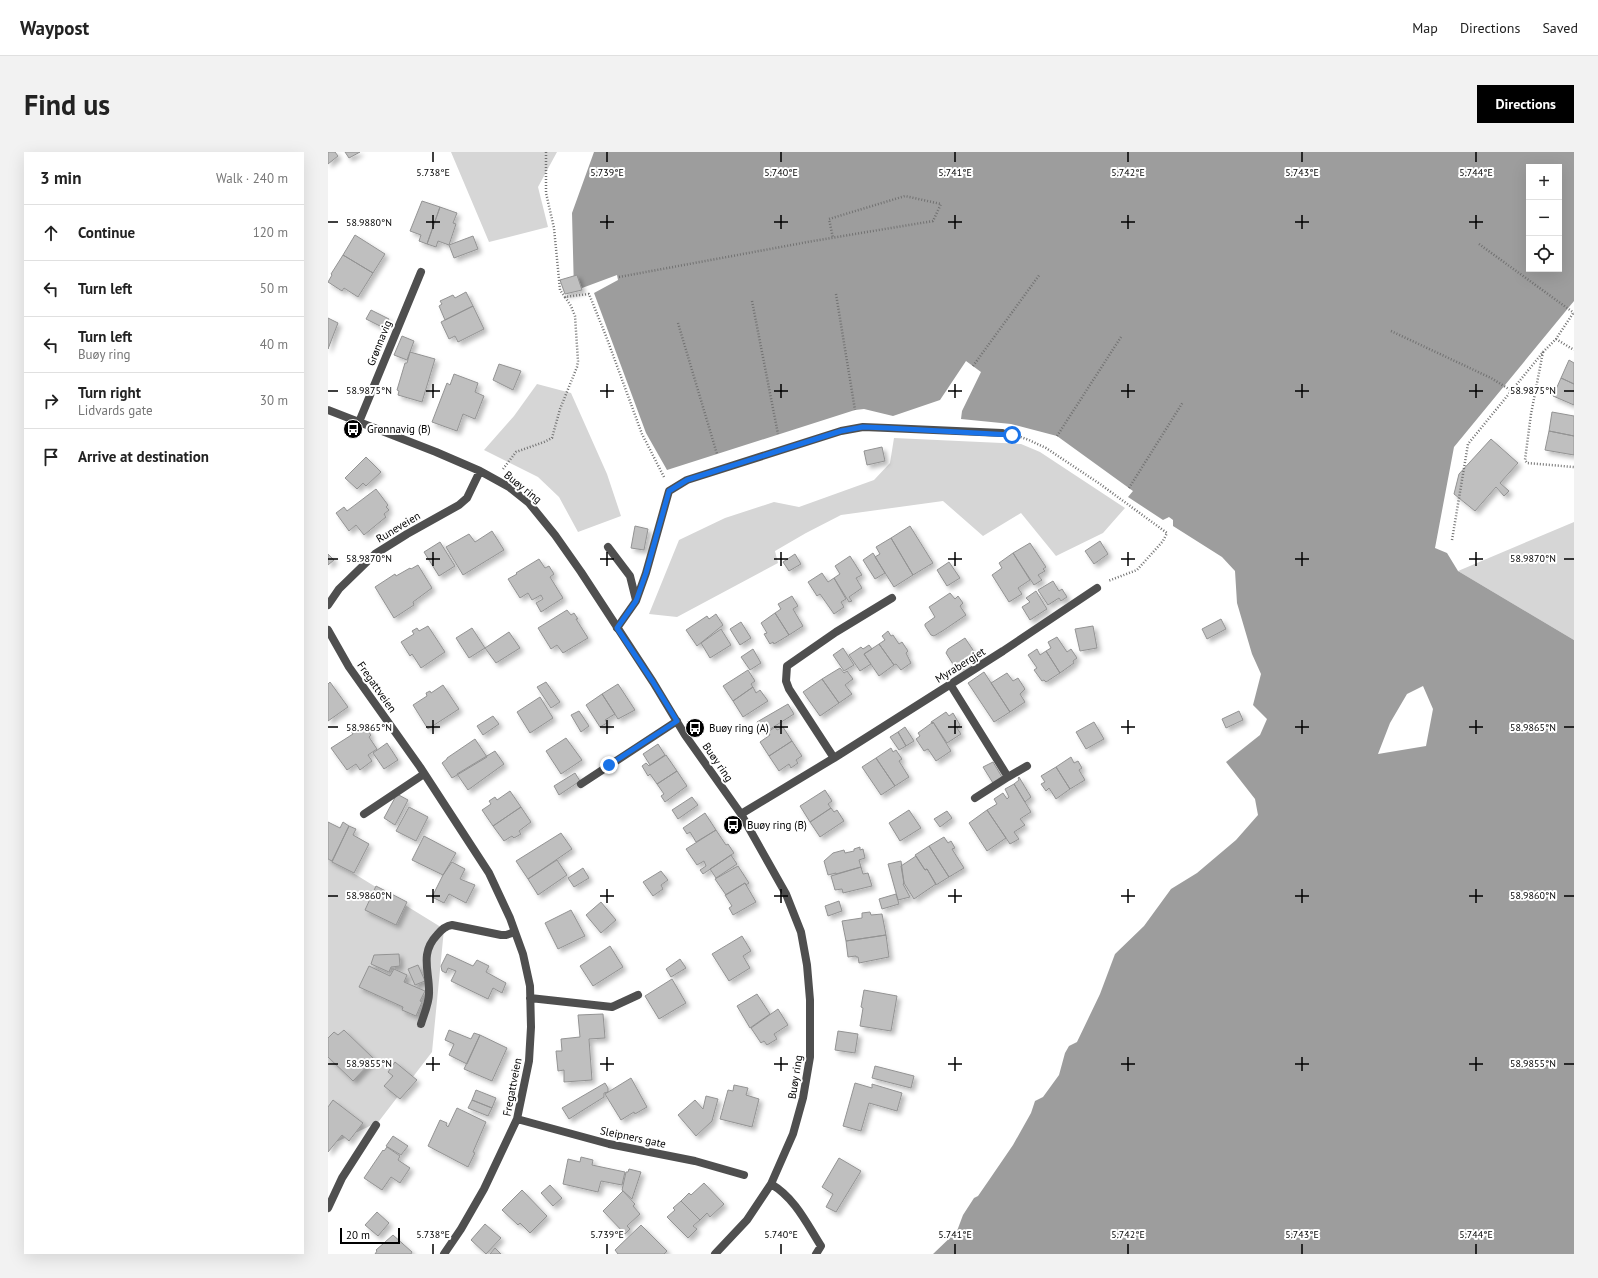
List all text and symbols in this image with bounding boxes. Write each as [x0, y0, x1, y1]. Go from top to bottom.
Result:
text: Waypost [20, 16, 89, 40]
text: Map [1412, 19, 1438, 37]
text: Directions [1460, 19, 1520, 37]
text: Saved [1542, 19, 1578, 37]
button: Directions [1477, 85, 1574, 123]
text: Find us [24, 86, 110, 123]
map controls [1526, 164, 1562, 272]
button: + [1526, 164, 1562, 200]
text: 5.738°E [416, 166, 450, 179]
text: 5.739°E [590, 166, 624, 179]
text: 5.740°E [764, 166, 798, 179]
text: 5.741°E [938, 166, 972, 179]
text: 5.742°E [1111, 166, 1145, 179]
text: 5.743°E [1285, 166, 1319, 179]
text: 5.744°E [1459, 166, 1493, 179]
text: 3 min [40, 167, 81, 189]
text: Walk · 240 m [216, 170, 288, 187]
button: − [1526, 200, 1562, 236]
text: 58.9880°N [346, 216, 392, 229]
icon: ahead [40, 222, 62, 244]
text: Continue [78, 223, 135, 242]
text: 120 m [253, 224, 288, 241]
button: locate [1526, 236, 1562, 272]
icon: left [40, 278, 62, 300]
text: Turn left [78, 279, 132, 298]
text: 50 m [260, 280, 288, 297]
street label: Grønnavig [364, 318, 395, 368]
text: Turn left [78, 327, 132, 346]
icon: left [40, 334, 62, 356]
text: 40 m [260, 336, 288, 353]
text: Buøy ring [78, 346, 130, 363]
text: Turn right [78, 383, 141, 402]
text: 58.9875°N [346, 384, 392, 397]
text: 58.9875°N [1510, 384, 1556, 397]
icon: right [40, 390, 62, 412]
text: 30 m [260, 392, 288, 409]
text: Lidvards gate [78, 402, 153, 419]
bus stop icon: Grønnavig (B) [342, 418, 364, 440]
place label: Grønnavig (B) [367, 422, 431, 436]
route start [1003, 426, 1021, 444]
icon: arrive [40, 446, 62, 468]
text: Arrive at destination [78, 447, 209, 466]
street label: Buøy ring [501, 468, 545, 506]
street label: Runeveien [373, 508, 423, 546]
text: 58.9870°N [346, 552, 392, 565]
text: 58.9870°N [1510, 552, 1556, 565]
street label: Myrabergjet [932, 644, 988, 686]
street label: Fregattveien [354, 659, 400, 715]
bus stop icon: Buøy ring (A) [684, 717, 706, 739]
text: 58.9865°N [346, 721, 392, 734]
place label: Buøy ring (A) [709, 721, 769, 735]
text: 58.9865°N [1510, 721, 1556, 734]
street label: Buøy ring [700, 740, 737, 784]
route end [600, 756, 618, 774]
bus stop icon: Buøy ring (B) [722, 814, 744, 836]
place label: Buøy ring (B) [747, 818, 807, 832]
text: 58.9860°N [346, 889, 392, 902]
text: 58.9860°N [1510, 889, 1556, 902]
street label: Buøy ring [785, 1054, 805, 1100]
text: 58.9855°N [346, 1057, 392, 1070]
street label: Fregattveien [499, 1057, 525, 1117]
text: 58.9855°N [1510, 1057, 1556, 1070]
street label: Sleipners gate [599, 1123, 668, 1151]
scale bar [340, 1226, 400, 1245]
text: 20 m [346, 1228, 370, 1242]
text: 5.738°E [416, 1228, 450, 1241]
text: 5.739°E [590, 1228, 624, 1241]
text: 5.740°E [764, 1228, 798, 1241]
text: 5.741°E [938, 1228, 972, 1241]
text: 5.742°E [1111, 1228, 1145, 1241]
text: 5.743°E [1285, 1228, 1319, 1241]
text: 5.744°E [1459, 1228, 1493, 1241]

